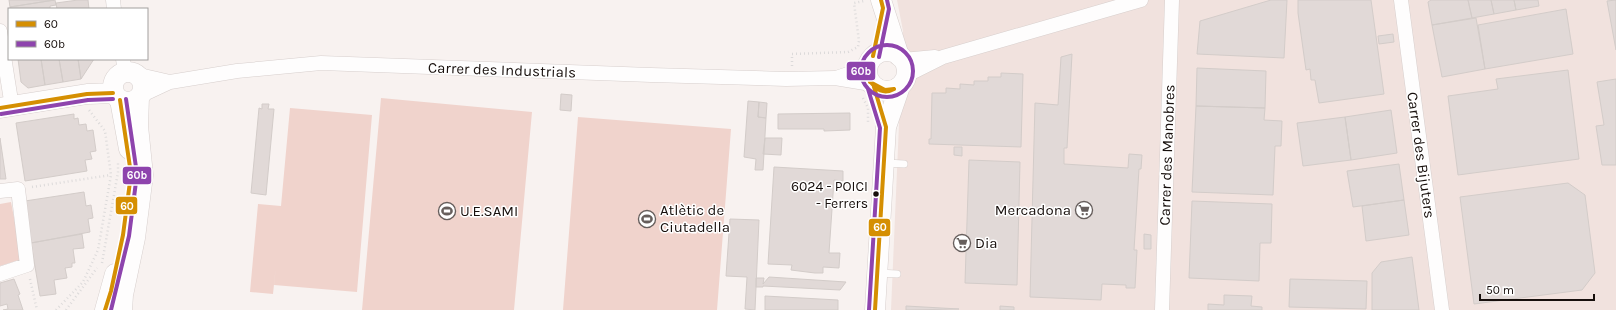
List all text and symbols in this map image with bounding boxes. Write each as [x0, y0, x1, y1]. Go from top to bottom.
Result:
legend [8, 8, 148, 60]
text: 60 [44, 17, 58, 31]
text: 60b [44, 37, 65, 51]
street label: Carrer des Industrials [428, 58, 576, 82]
line badge: 60b [846, 61, 876, 81]
text: 60b [851, 65, 871, 78]
street label: Carrer des Manobres [1156, 84, 1178, 226]
street label: Carrer des Bijuters [1403, 91, 1439, 219]
line badge: 60b [122, 166, 152, 185]
text: 60b [127, 169, 147, 182]
place label: 6024 - POICI - Ferrers [791, 178, 868, 212]
marker: 6024 - POICI - Ferrers [871, 189, 881, 199]
line badge: 60 [115, 196, 138, 215]
text: 60 [120, 200, 134, 213]
supermarket icon: Mercadona [1074, 200, 1094, 220]
sports icon: U.E.SAMI [437, 201, 457, 221]
place label: Atlètic de Ciutadella [660, 201, 730, 236]
place label: Mercadona [995, 201, 1071, 219]
place label: U.E.SAMI [460, 202, 518, 220]
sports icon: Atlètic de Ciutadella [637, 209, 657, 229]
line badge: 60 [868, 218, 891, 237]
text: 60 [873, 221, 887, 234]
supermarket icon: Dia [952, 233, 972, 253]
place label: Dia [975, 234, 998, 252]
scale bar [1480, 276, 1594, 302]
text: 50 m [1486, 283, 1514, 297]

